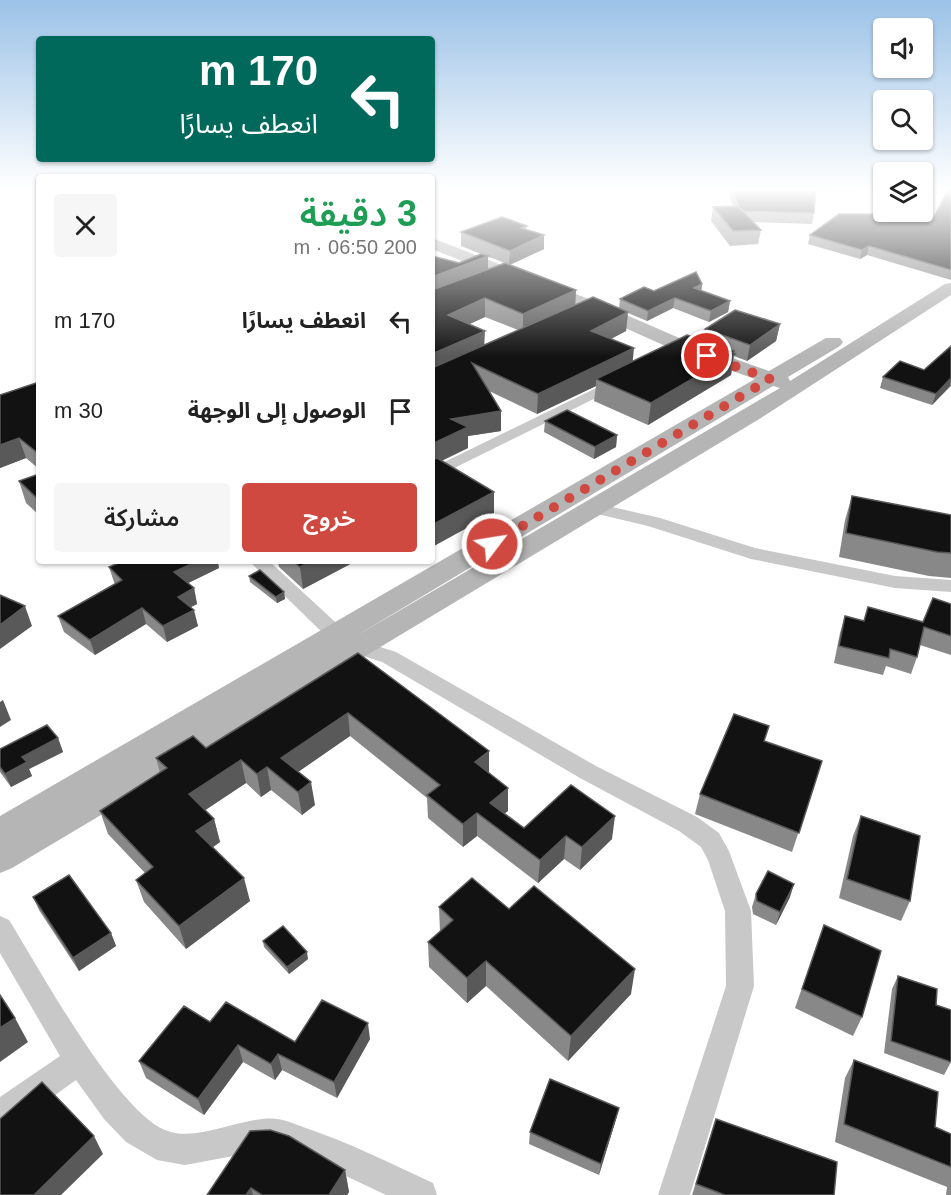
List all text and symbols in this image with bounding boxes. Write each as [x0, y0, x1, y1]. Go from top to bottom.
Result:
map controls [873, 18, 933, 222]
button: sound [873, 18, 933, 78]
text: 170 m [199, 47, 318, 94]
icon: left [339, 60, 417, 138]
button: search [873, 90, 933, 150]
text: انعطف يسارًا [179, 109, 318, 139]
button: layers [873, 162, 933, 222]
text: 3 دقيقة [300, 193, 417, 234]
button: close [54, 194, 117, 257]
text: 200 m · 06:50 [294, 236, 417, 258]
icon: left [384, 305, 417, 338]
text: 170 m [54, 308, 115, 333]
text: انعطف يسارًا [242, 308, 366, 333]
pin [681, 330, 732, 381]
icon: arrive [690, 339, 723, 372]
icon: arrive [384, 395, 417, 428]
text: 30 m [54, 398, 103, 423]
text: الوصول إلى الوجهة [188, 398, 366, 423]
button: مشاركة [54, 483, 230, 552]
button: خروج [242, 483, 417, 552]
position arrow [460, 512, 524, 576]

